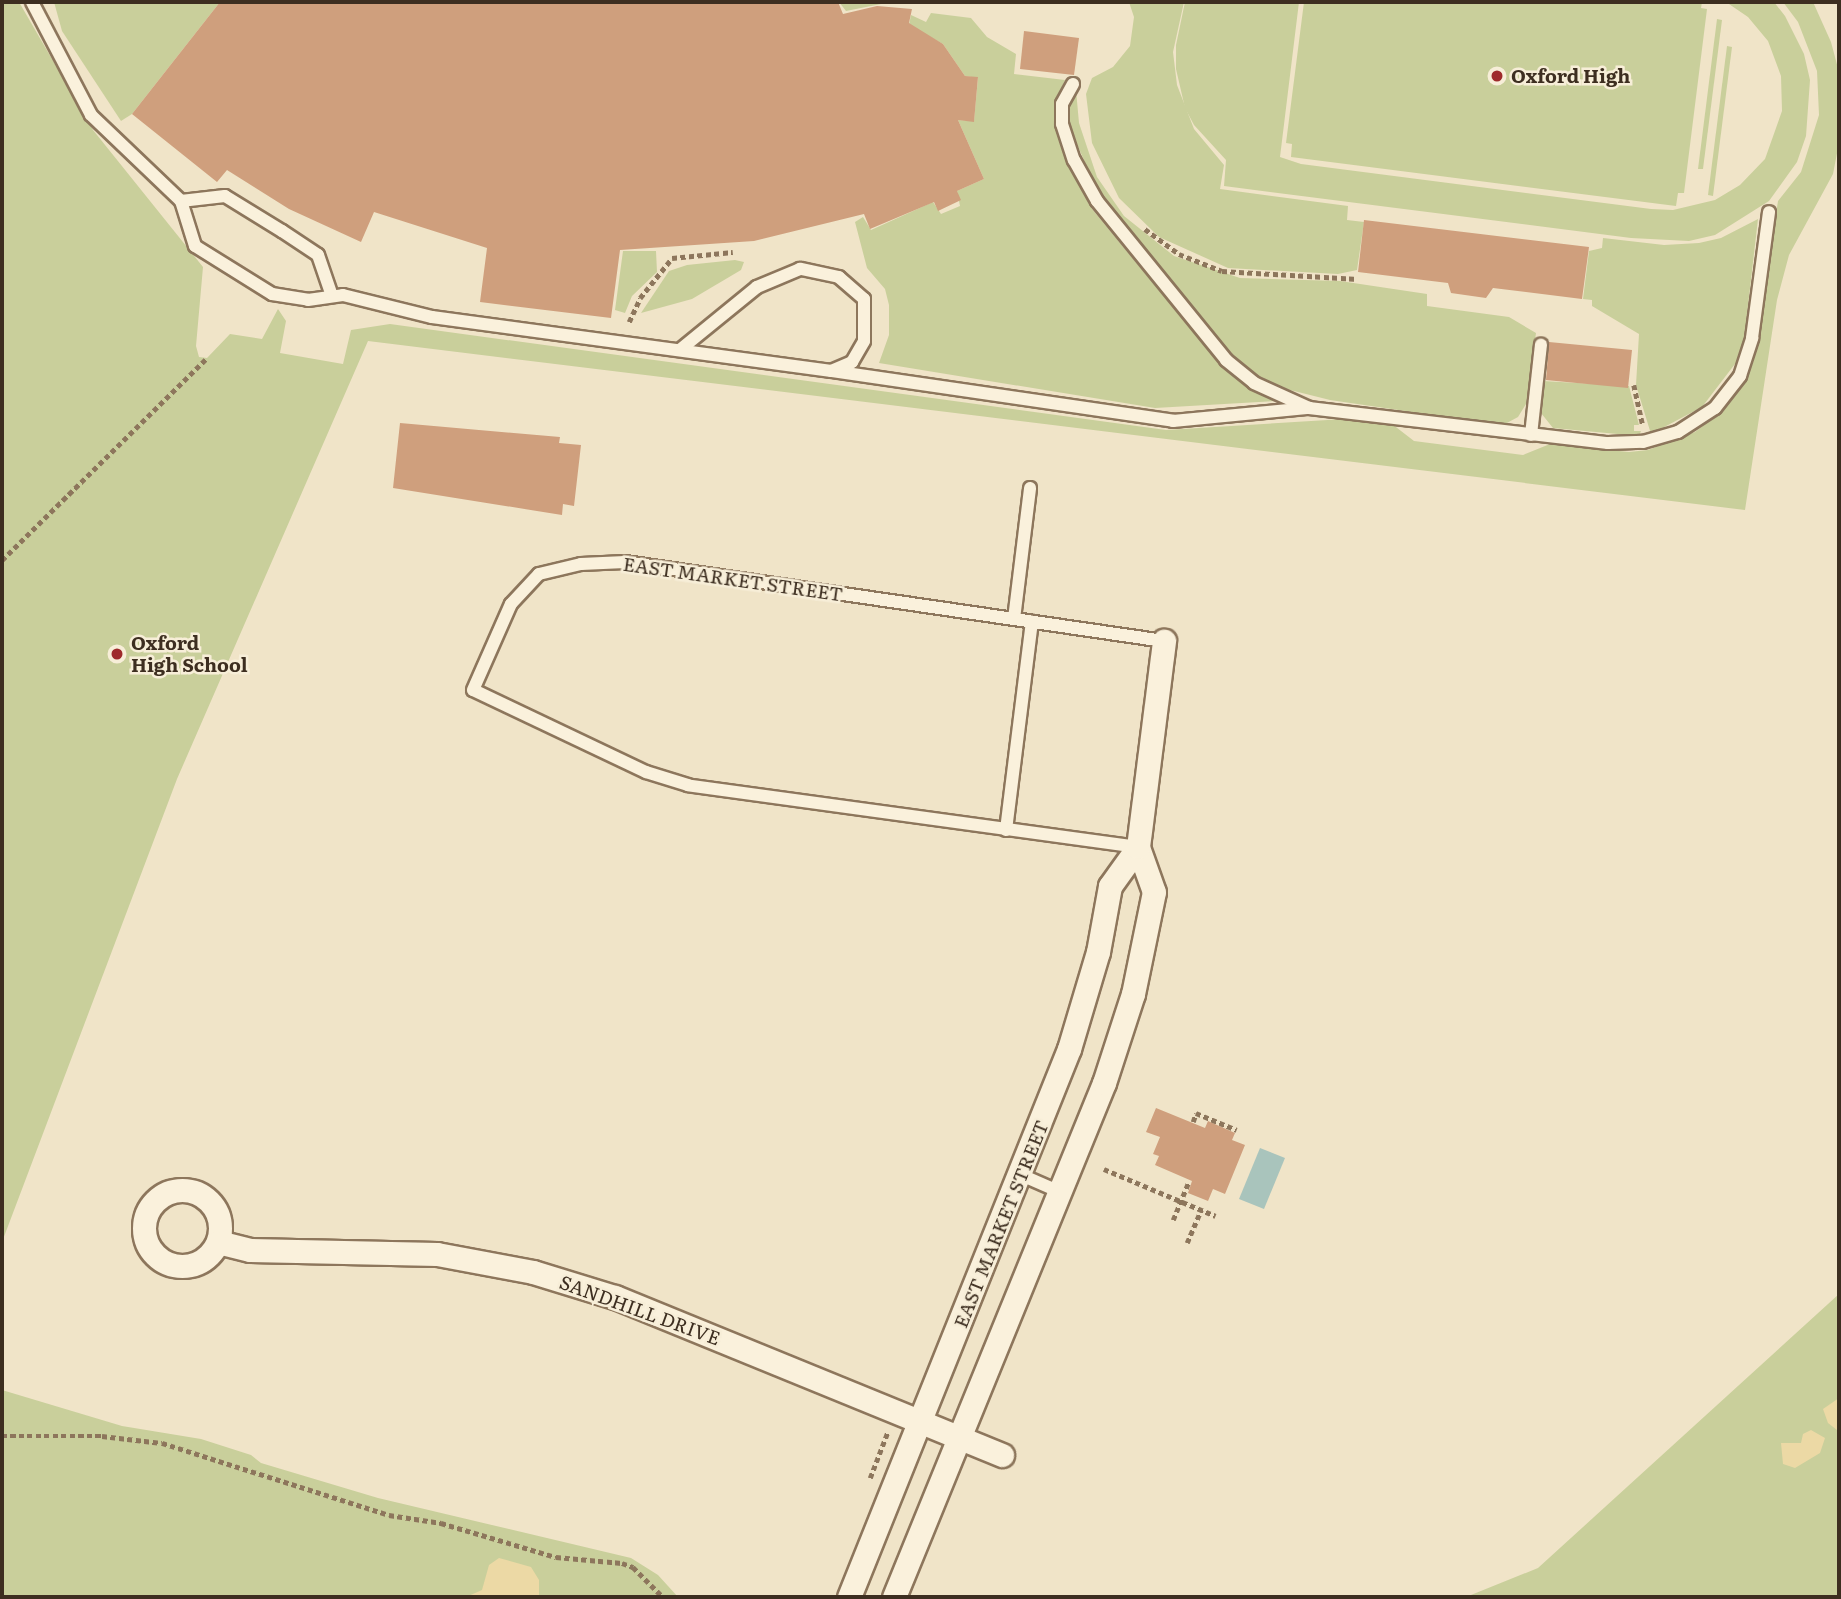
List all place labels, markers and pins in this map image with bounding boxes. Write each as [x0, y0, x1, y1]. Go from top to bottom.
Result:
place label: Oxford High [1511, 65, 1630, 87]
marker: Oxford High [1489, 68, 1505, 84]
place label: Oxford High School [131, 632, 248, 676]
marker: Oxford High School [109, 646, 125, 662]

